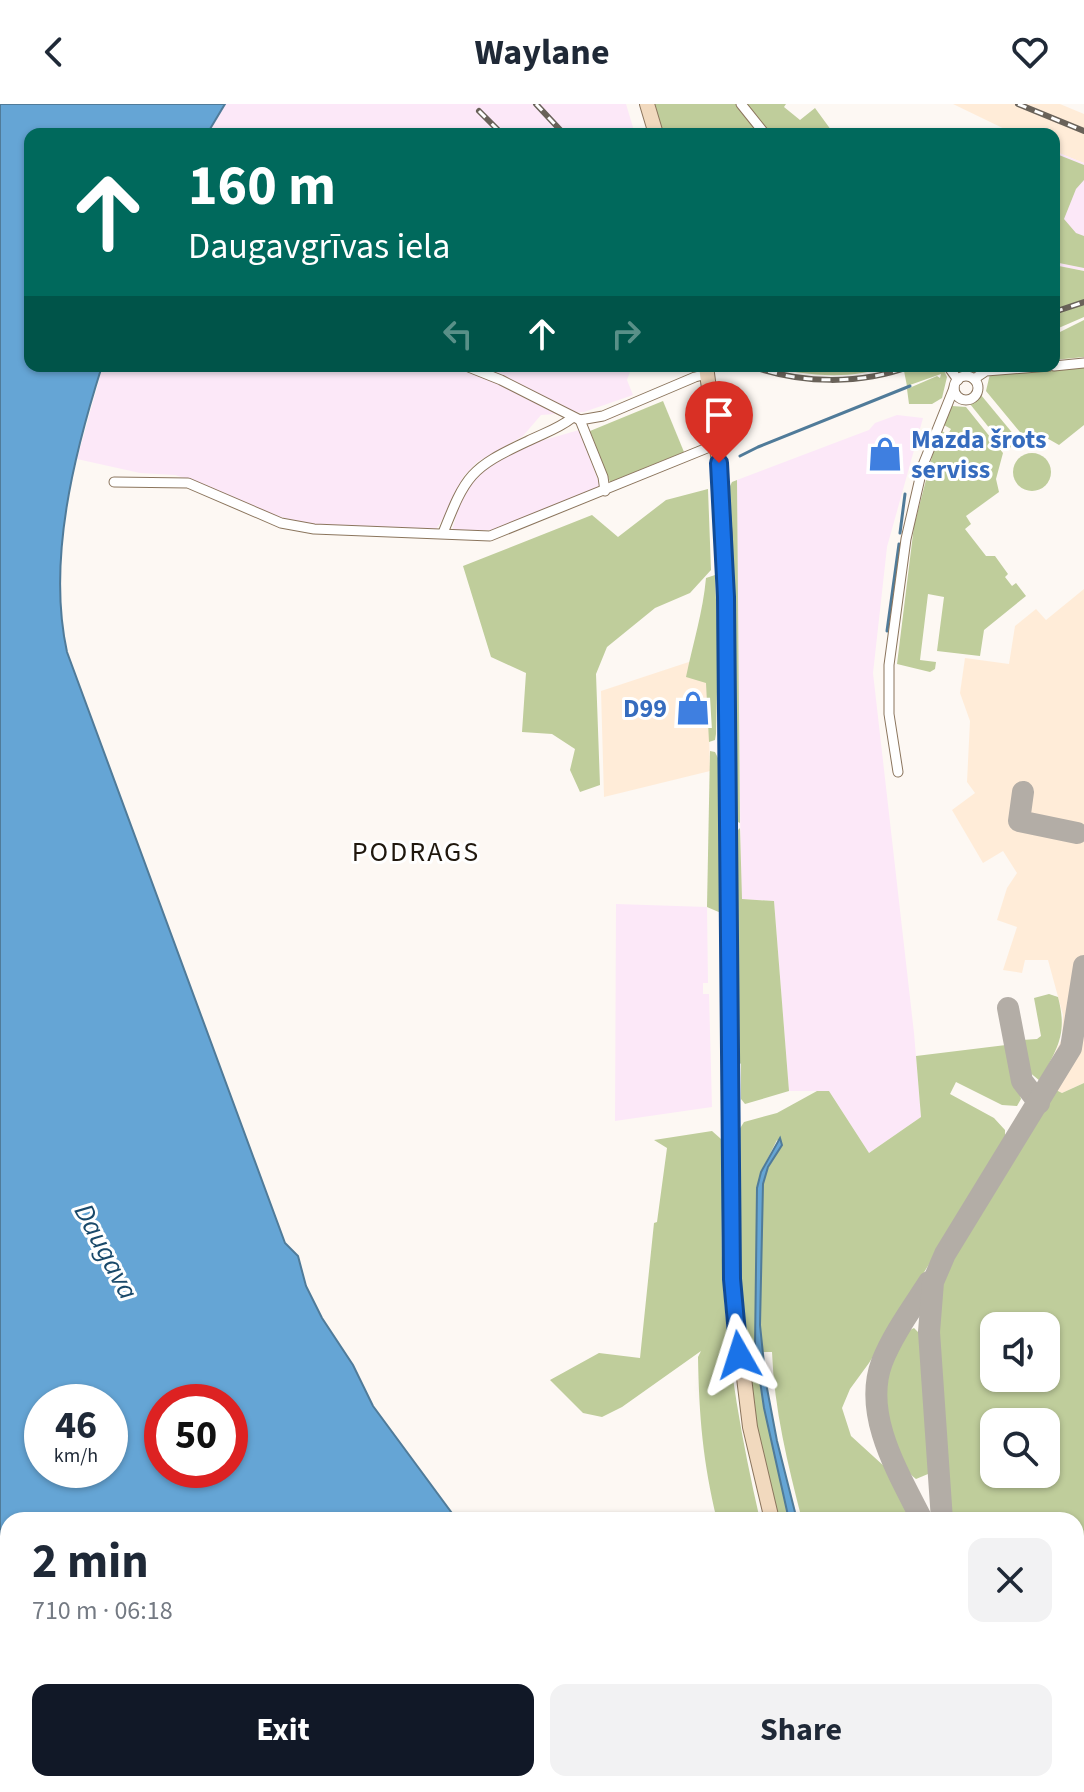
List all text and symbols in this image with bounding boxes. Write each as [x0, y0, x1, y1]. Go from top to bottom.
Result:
text: Waylane [474, 27, 610, 78]
icon: back [32, 30, 76, 74]
icon: heart [1008, 30, 1052, 74]
text: 160 m [188, 147, 336, 226]
icon: ahead [56, 160, 160, 264]
text: Daugavgrīvas iela [188, 221, 450, 272]
icon: left [436, 312, 480, 356]
icon: ahead [520, 312, 564, 356]
icon: right [604, 312, 648, 356]
pin [685, 381, 753, 463]
icon: arrive [697, 393, 741, 437]
place label: Mazda šrots serviss [911, 421, 1047, 488]
shop icon: Mazda šrots serviss [866, 435, 904, 473]
shop icon: D99 [674, 689, 712, 727]
place label: D99 [623, 690, 667, 727]
district label: PODRAGS [352, 832, 480, 872]
water label: Daugava [64, 1196, 148, 1307]
map controls [980, 1312, 1060, 1488]
button: sound [980, 1312, 1060, 1392]
position arrow [697, 1313, 781, 1397]
speed limit sign: 50 [144, 1384, 248, 1488]
text: 46 [55, 1397, 97, 1454]
button: search [980, 1408, 1060, 1488]
text: km/h [54, 1442, 98, 1470]
text: 2 min [32, 1528, 149, 1596]
button: close [968, 1538, 1052, 1622]
text: 710 m · 06:18 [32, 1592, 173, 1629]
button: Exit [32, 1684, 534, 1776]
button: Share [550, 1684, 1052, 1776]

